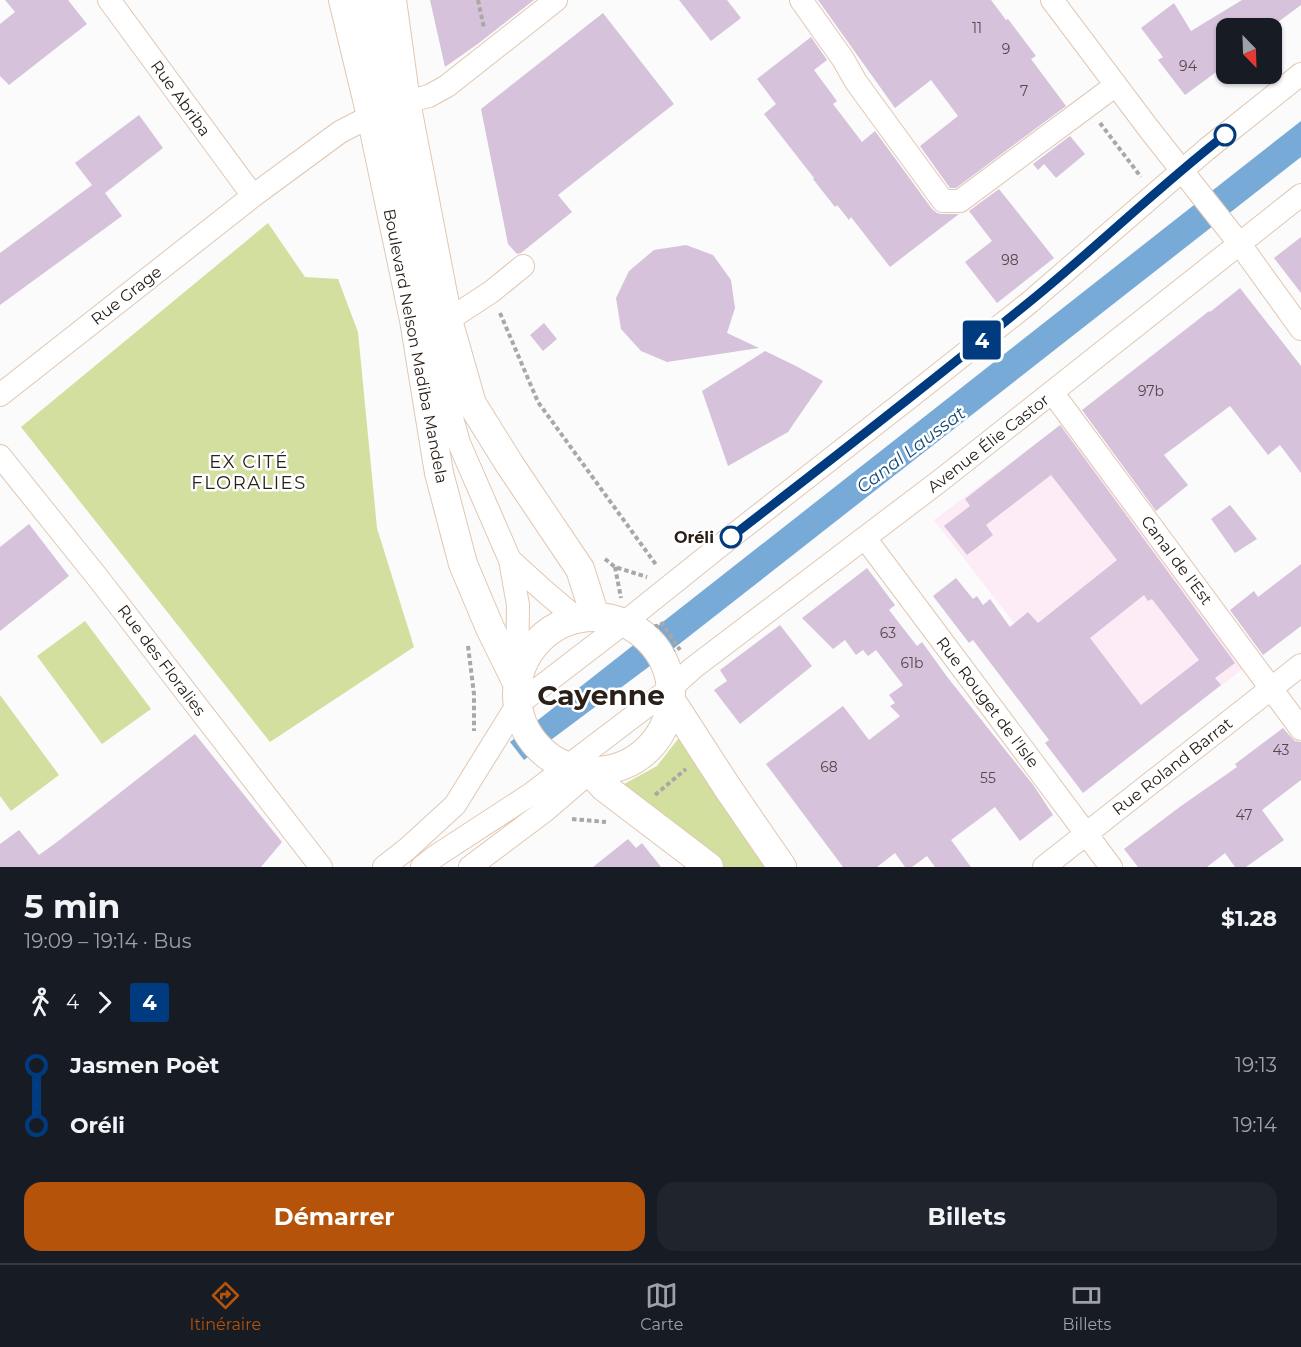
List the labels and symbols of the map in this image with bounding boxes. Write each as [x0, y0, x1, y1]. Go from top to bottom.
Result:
north arrow [1216, 18, 1282, 84]
house number: 11 [972, 19, 982, 37]
house number: 9 [1002, 40, 1010, 58]
street label: Rue Abriba [147, 57, 215, 140]
house number: 94 [1179, 57, 1198, 75]
house number: 7 [1020, 82, 1028, 100]
unlabelled marker [1214, 124, 1236, 146]
street label: Boulevard Nelson Madiba Mandela [380, 207, 452, 485]
house number: 98 [1001, 251, 1019, 269]
street label: Rue Grage [87, 262, 165, 329]
line badge: 4 [962, 320, 1002, 360]
house number: 97b [1138, 382, 1164, 400]
street label: Avenue Élie Castor [924, 390, 1053, 497]
water label: Canal Laussat [852, 402, 970, 498]
district label: EX CITÉ FLORALIES [191, 451, 307, 494]
street label: Canal de l'Est [1137, 512, 1217, 609]
marker: Oréli [720, 526, 742, 548]
place label: Oréli [674, 528, 714, 547]
street label: Rue des Floralies [114, 601, 210, 720]
house number: 63 [880, 624, 896, 642]
street label: Rue Rouget de l'Isle [932, 633, 1043, 771]
house number: 61b [900, 654, 924, 672]
district label: Cayenne [537, 678, 665, 712]
street label: Rue Roland Barrat [1109, 713, 1236, 819]
house number: 43 [1273, 741, 1290, 759]
house number: 68 [820, 758, 838, 776]
house number: 55 [980, 769, 996, 787]
house number: 47 [1236, 806, 1252, 824]

